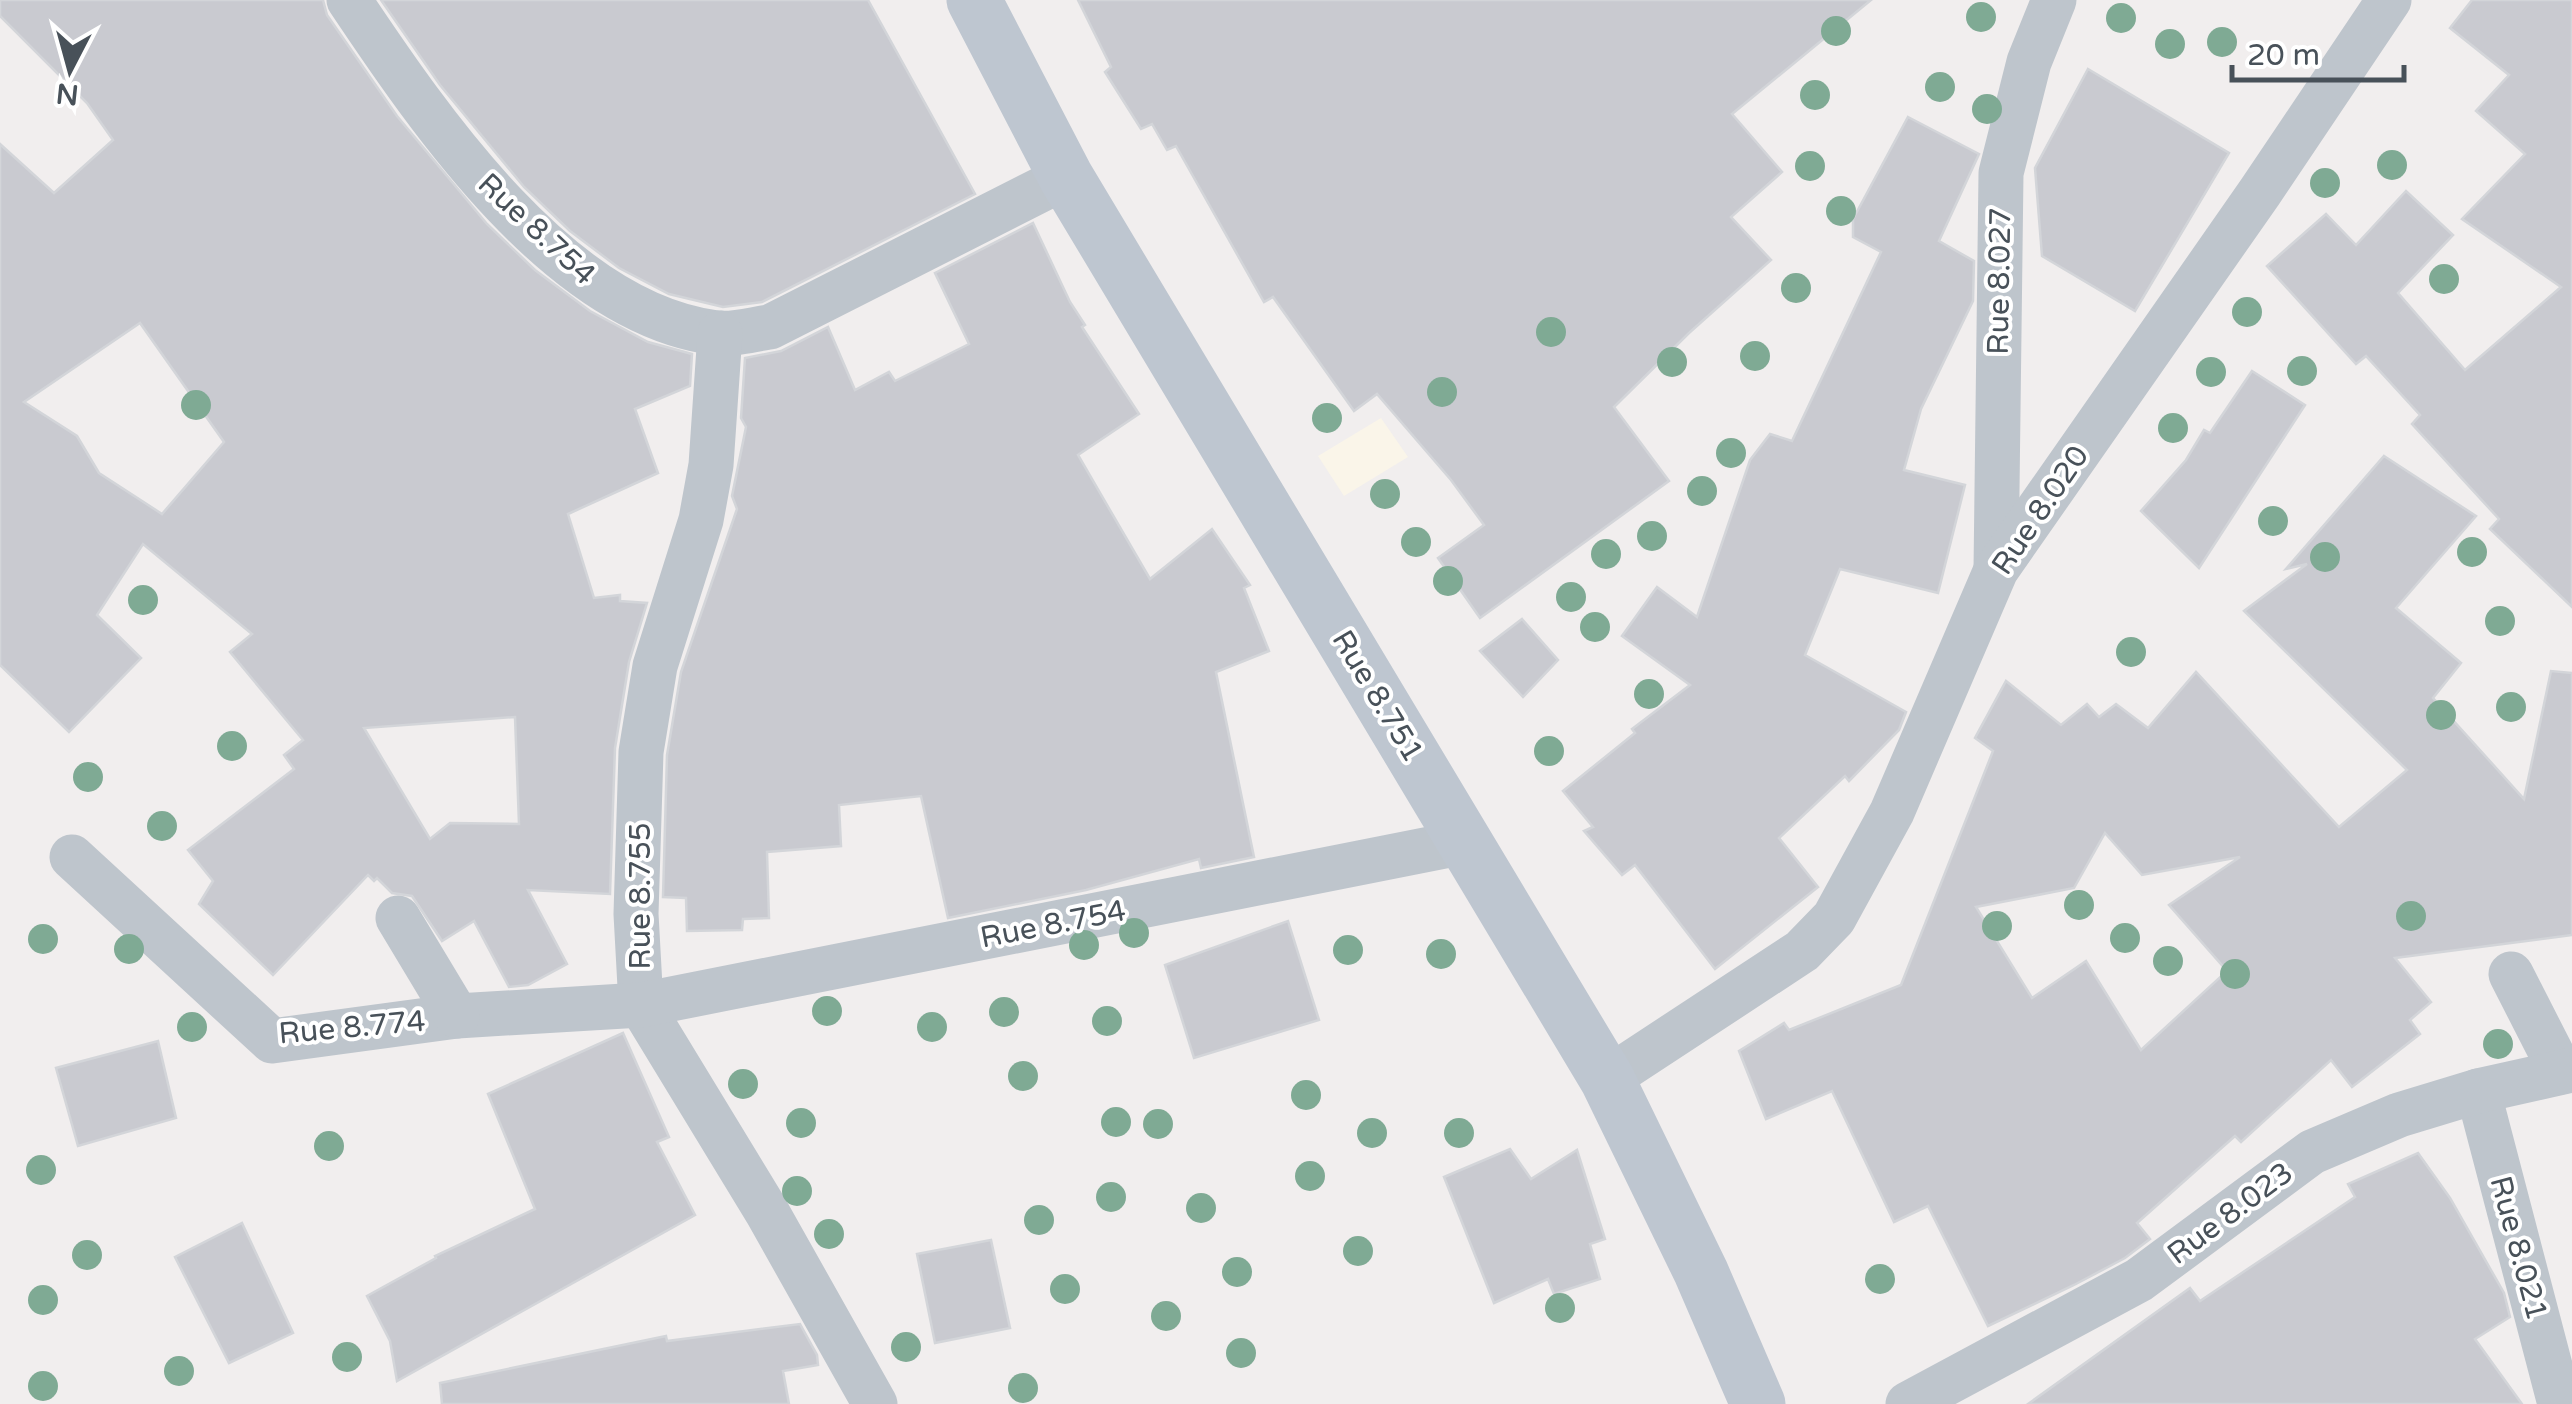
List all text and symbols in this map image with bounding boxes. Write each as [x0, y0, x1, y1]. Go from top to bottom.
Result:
north arrow [20, 20, 120, 120]
scale bar [2232, 20, 2404, 82]
text: 20 m [2247, 37, 2320, 74]
text: N [55, 76, 80, 112]
street label: Rue 8.754 [470, 166, 603, 293]
street label: Rue 8.027 [1980, 207, 2019, 355]
street label: Rue 8.020 [1984, 439, 2097, 582]
street label: Rue 8.751 [1324, 624, 1431, 769]
street label: Rue 8.755 [622, 822, 659, 970]
street label: Rue 8.754 [977, 892, 1129, 957]
street label: Rue 8.774 [277, 1003, 427, 1052]
street label: Rue 8.023 [2160, 1154, 2300, 1273]
street label: Rue 8.021 [2482, 1172, 2555, 1324]

